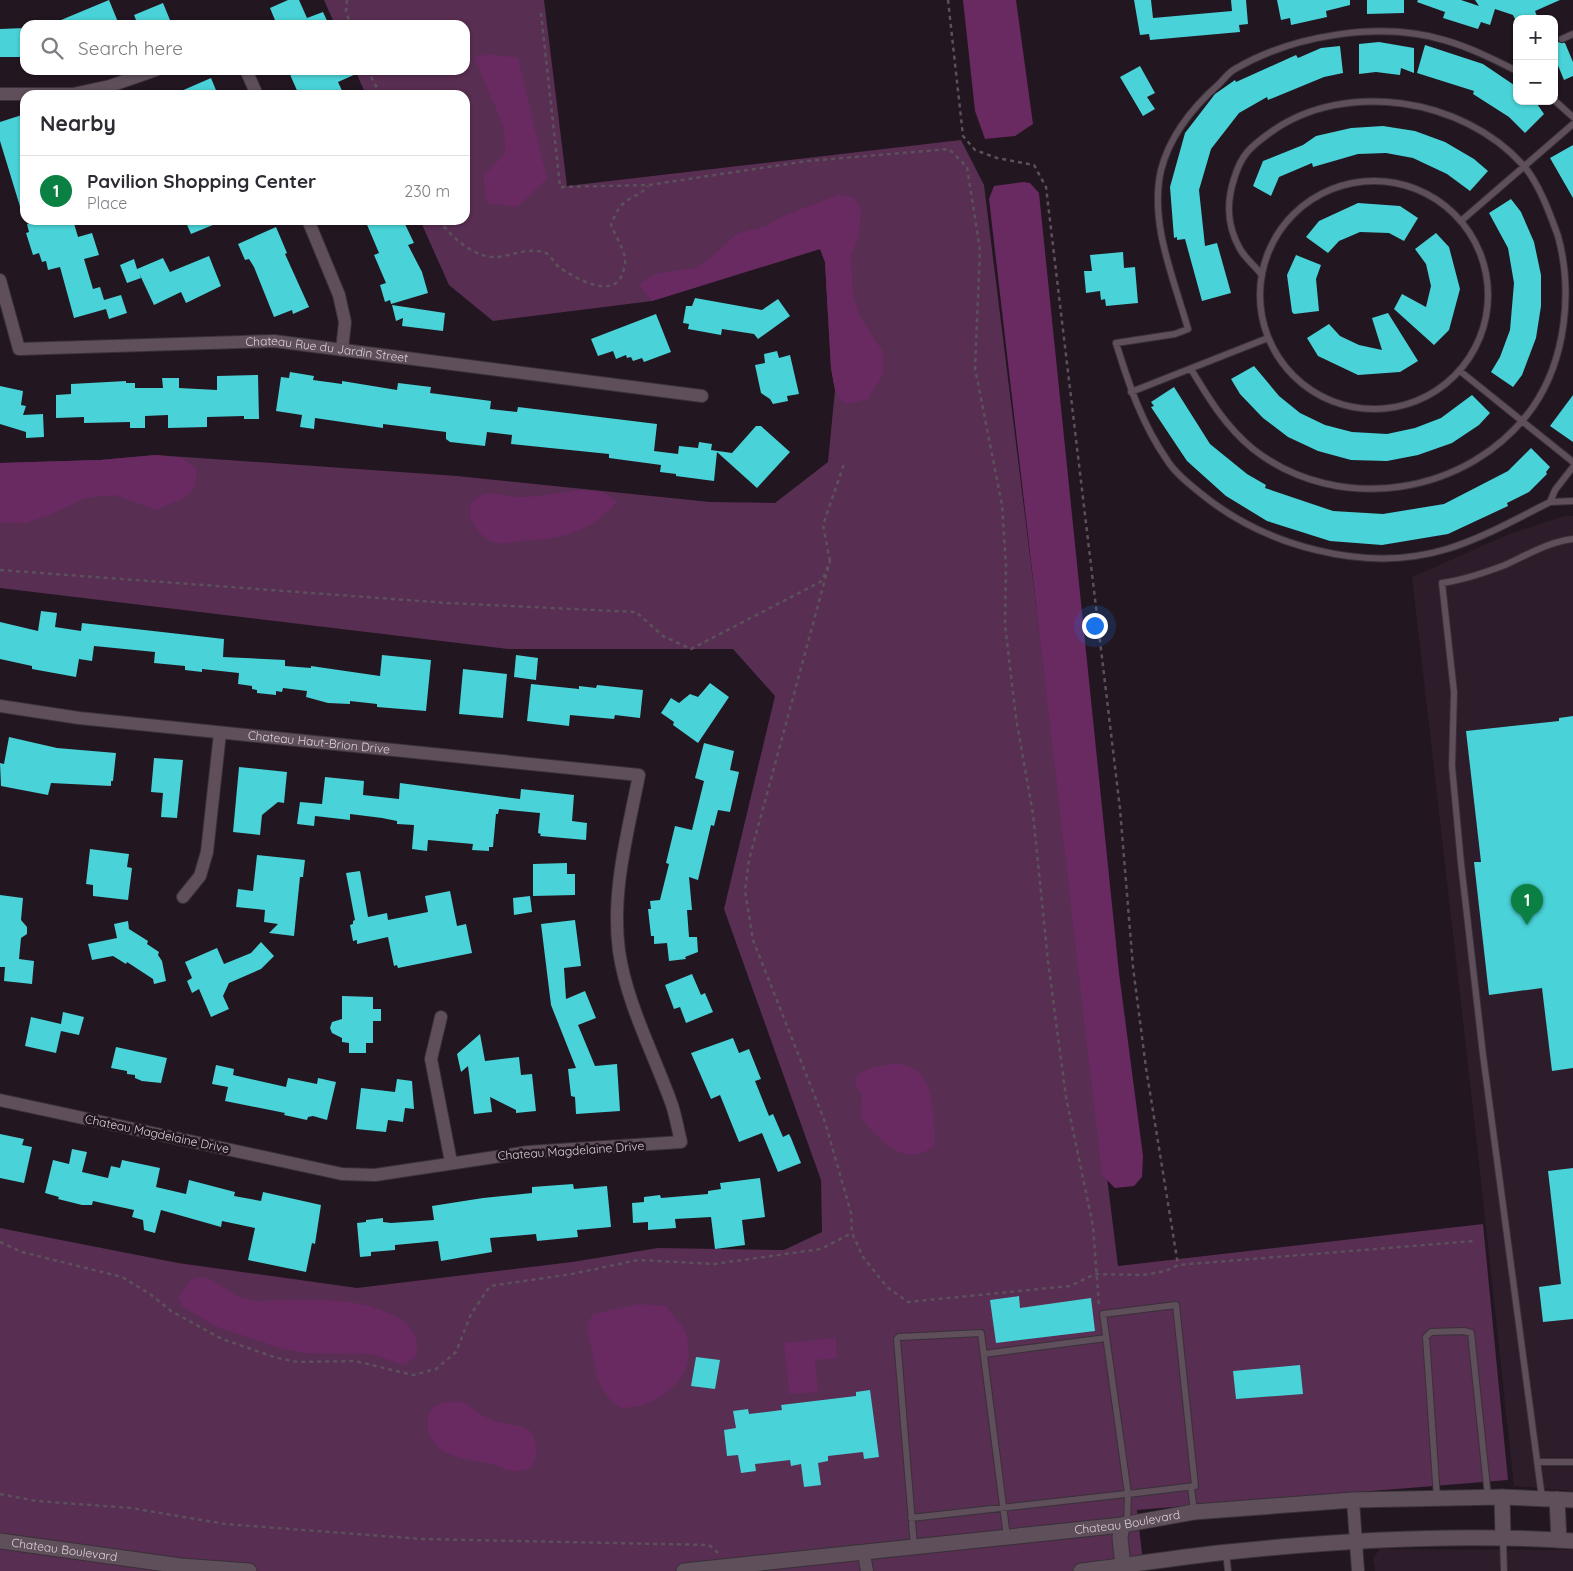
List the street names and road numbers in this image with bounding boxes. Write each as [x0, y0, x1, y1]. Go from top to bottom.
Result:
street label: Chateau Rue du Jardin Street [245, 333, 409, 365]
street label: Chateau Haut-Brion Drive [247, 727, 391, 757]
street label: Chateau Magdelaine Drive [84, 1111, 231, 1156]
street label: Chateau Magdelaine Drive [497, 1138, 645, 1163]
street label: Chateau Boulevard [1074, 1507, 1181, 1537]
street label: Chateau Boulevard [11, 1535, 118, 1564]

